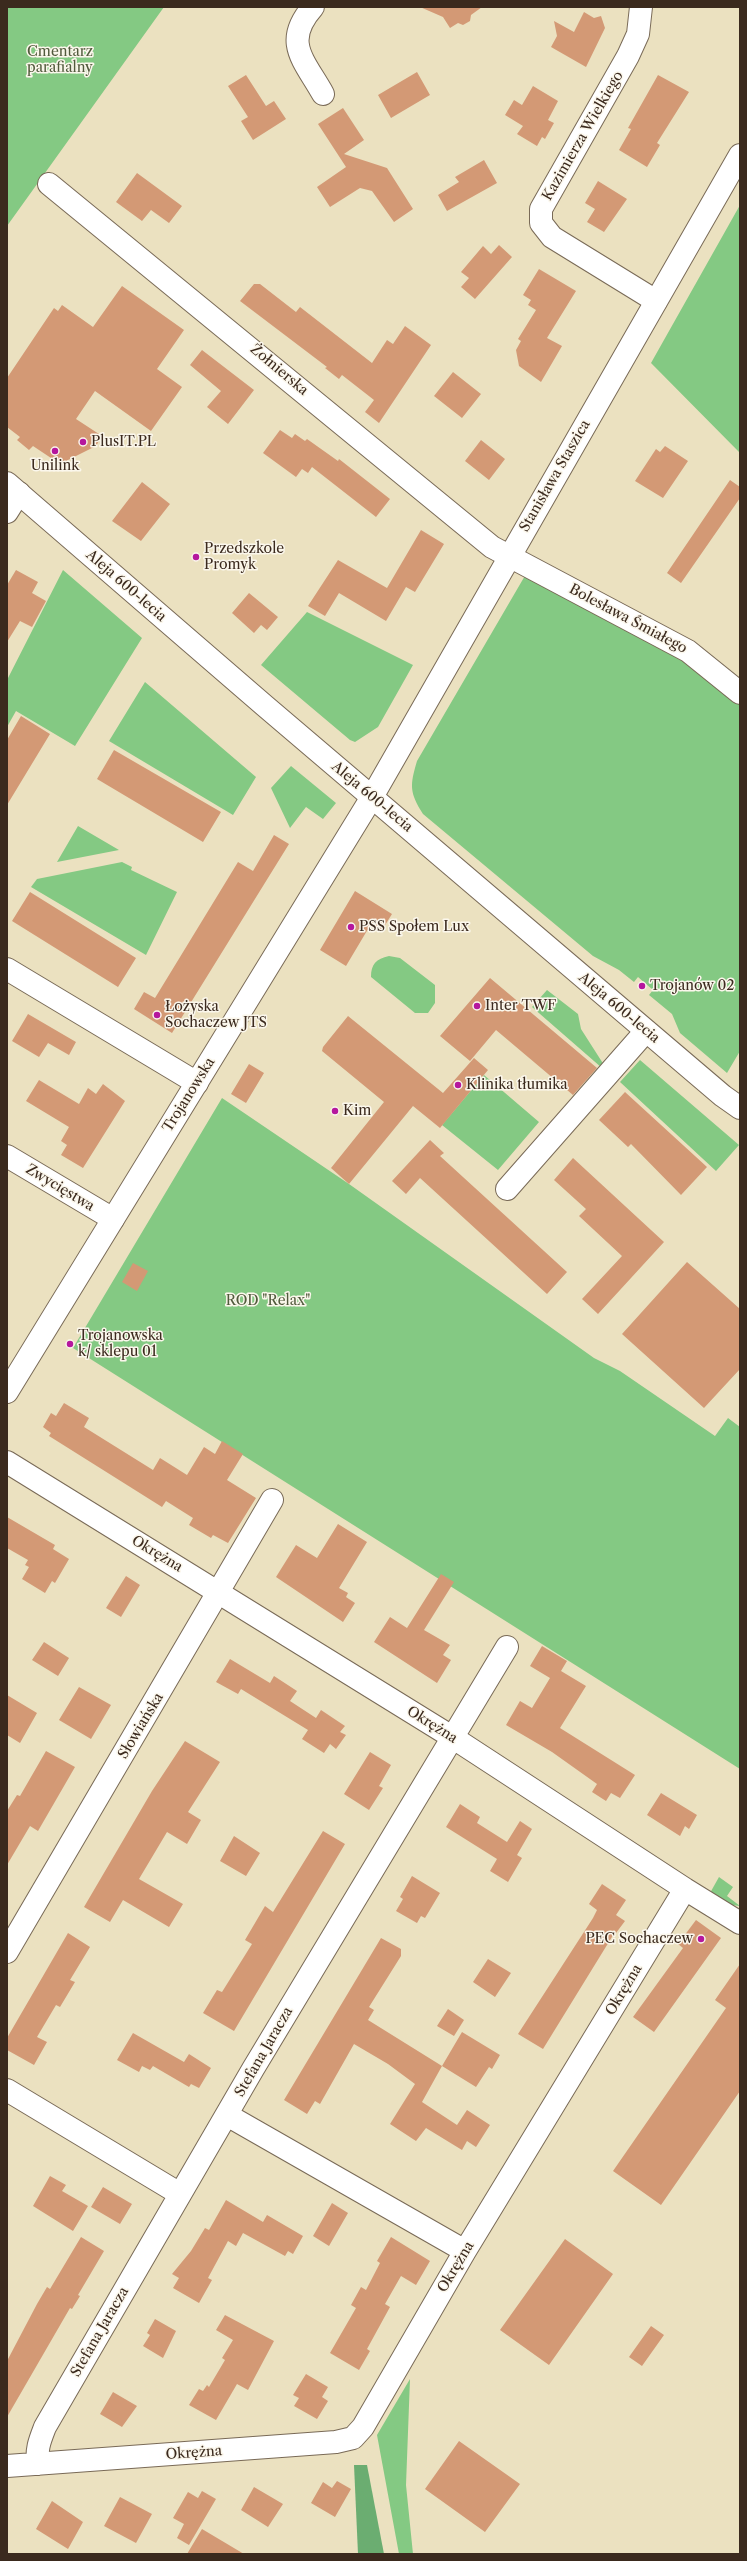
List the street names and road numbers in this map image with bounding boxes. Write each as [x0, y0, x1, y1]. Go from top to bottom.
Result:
street label: Kazimierza Wielkiego [539, 68, 627, 204]
street label: Żołnierska [247, 341, 311, 399]
street label: Stanisława Staszica [516, 417, 594, 535]
street label: Aleja 600-lecia [82, 547, 170, 625]
street label: Bolesława Śmiałego [566, 581, 690, 657]
street label: Aleja 600-lecia [328, 758, 416, 836]
street label: Aleja 600-lecia [575, 969, 663, 1047]
street label: Trojanowska [159, 1055, 219, 1135]
street label: Zwycięstwa [23, 1161, 97, 1215]
street label: Okrężna [128, 1532, 186, 1576]
street label: Słowiańska [115, 1690, 167, 1762]
street label: Okrężna [404, 1703, 460, 1747]
street label: Okrężna [602, 1961, 646, 2019]
street label: Stefana Jaracza [232, 2004, 296, 2100]
street label: Okrężna [434, 2238, 478, 2296]
street label: Stefana Jaracza [68, 2284, 132, 2380]
street label: Okrężna [165, 2443, 223, 2463]

